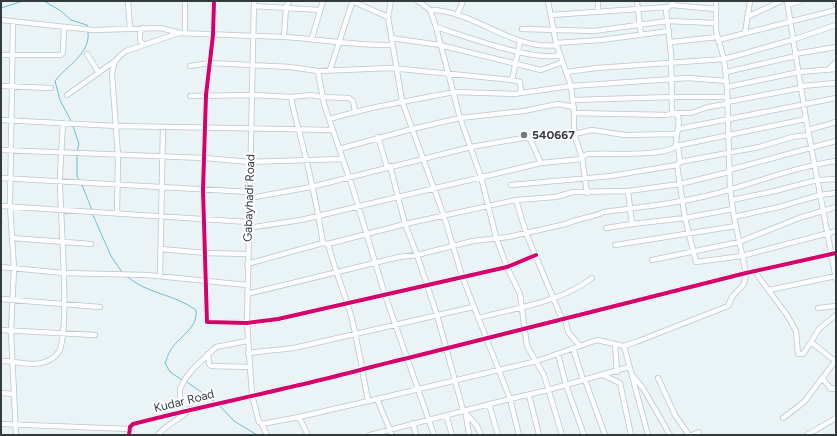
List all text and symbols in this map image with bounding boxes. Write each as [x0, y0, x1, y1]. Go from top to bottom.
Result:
place label: 540667 [532, 128, 575, 142]
marker: 540667 [519, 130, 529, 140]
street label: Gabayhadi Road [240, 154, 258, 242]
street label: Kudar Road [152, 387, 216, 415]

